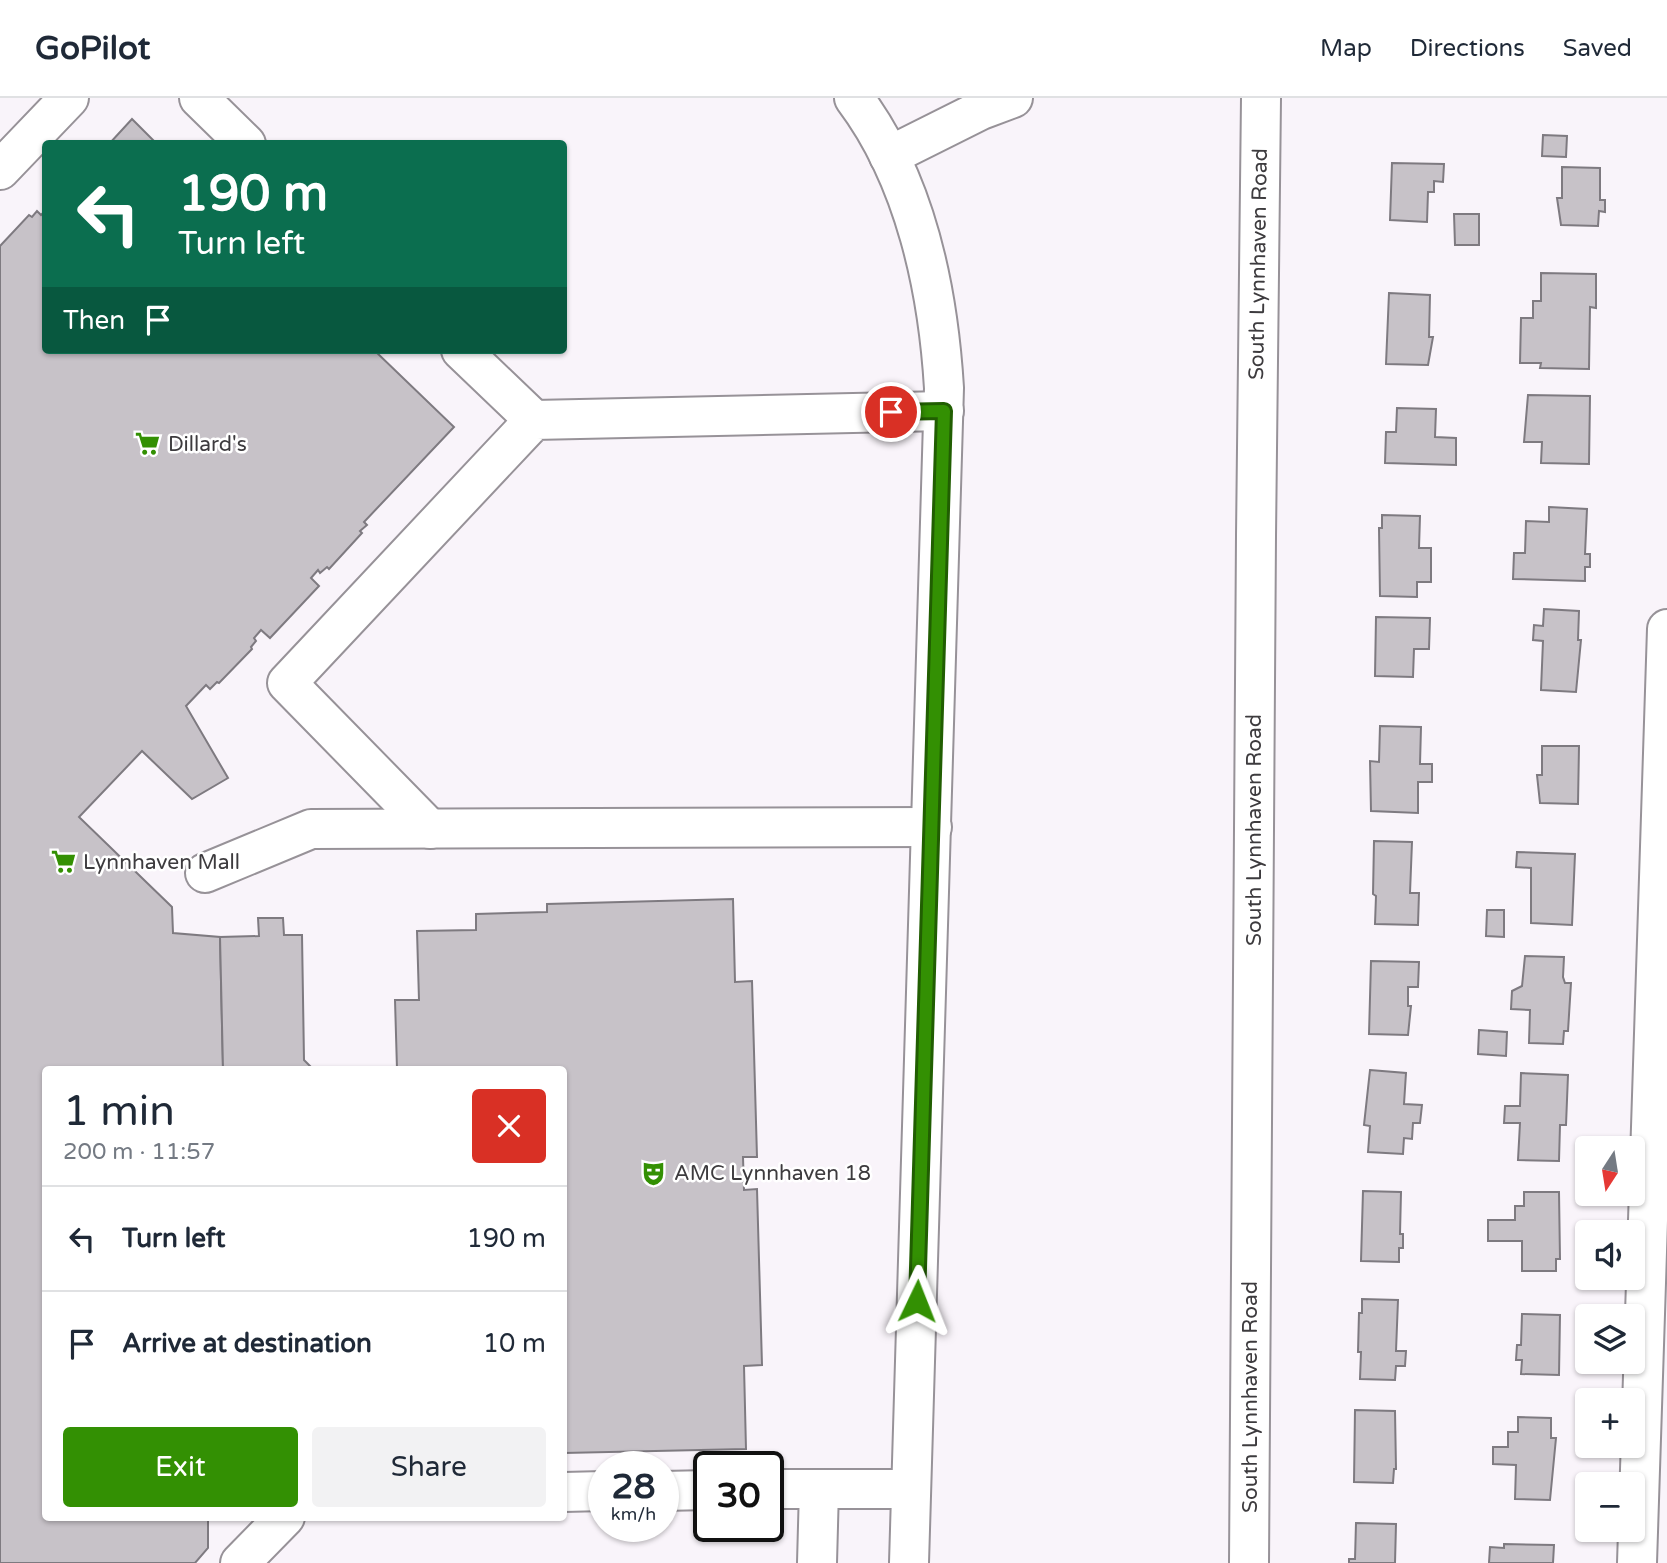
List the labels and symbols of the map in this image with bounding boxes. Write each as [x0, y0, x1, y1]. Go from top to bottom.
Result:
street label: South Lynnhaven Road [1244, 148, 1273, 380]
pin [861, 382, 921, 442]
supermarket icon: Dillard's [134, 430, 162, 458]
place label: Dillard's [168, 432, 247, 457]
street label: South Lynnhaven Road [1242, 714, 1267, 946]
supermarket icon: Lynnhaven Mall [49, 848, 77, 876]
place label: Lynnhaven Mall [83, 850, 240, 875]
north arrow [1575, 1136, 1645, 1206]
theatre icon: AMC Lynnhaven 18 [640, 1159, 668, 1187]
place label: AMC Lynnhaven 18 [674, 1161, 871, 1186]
position arrow [880, 1264, 954, 1338]
street label: South Lynnhaven Road [1238, 1281, 1263, 1513]
speed limit sign: 30 [693, 1451, 784, 1542]

